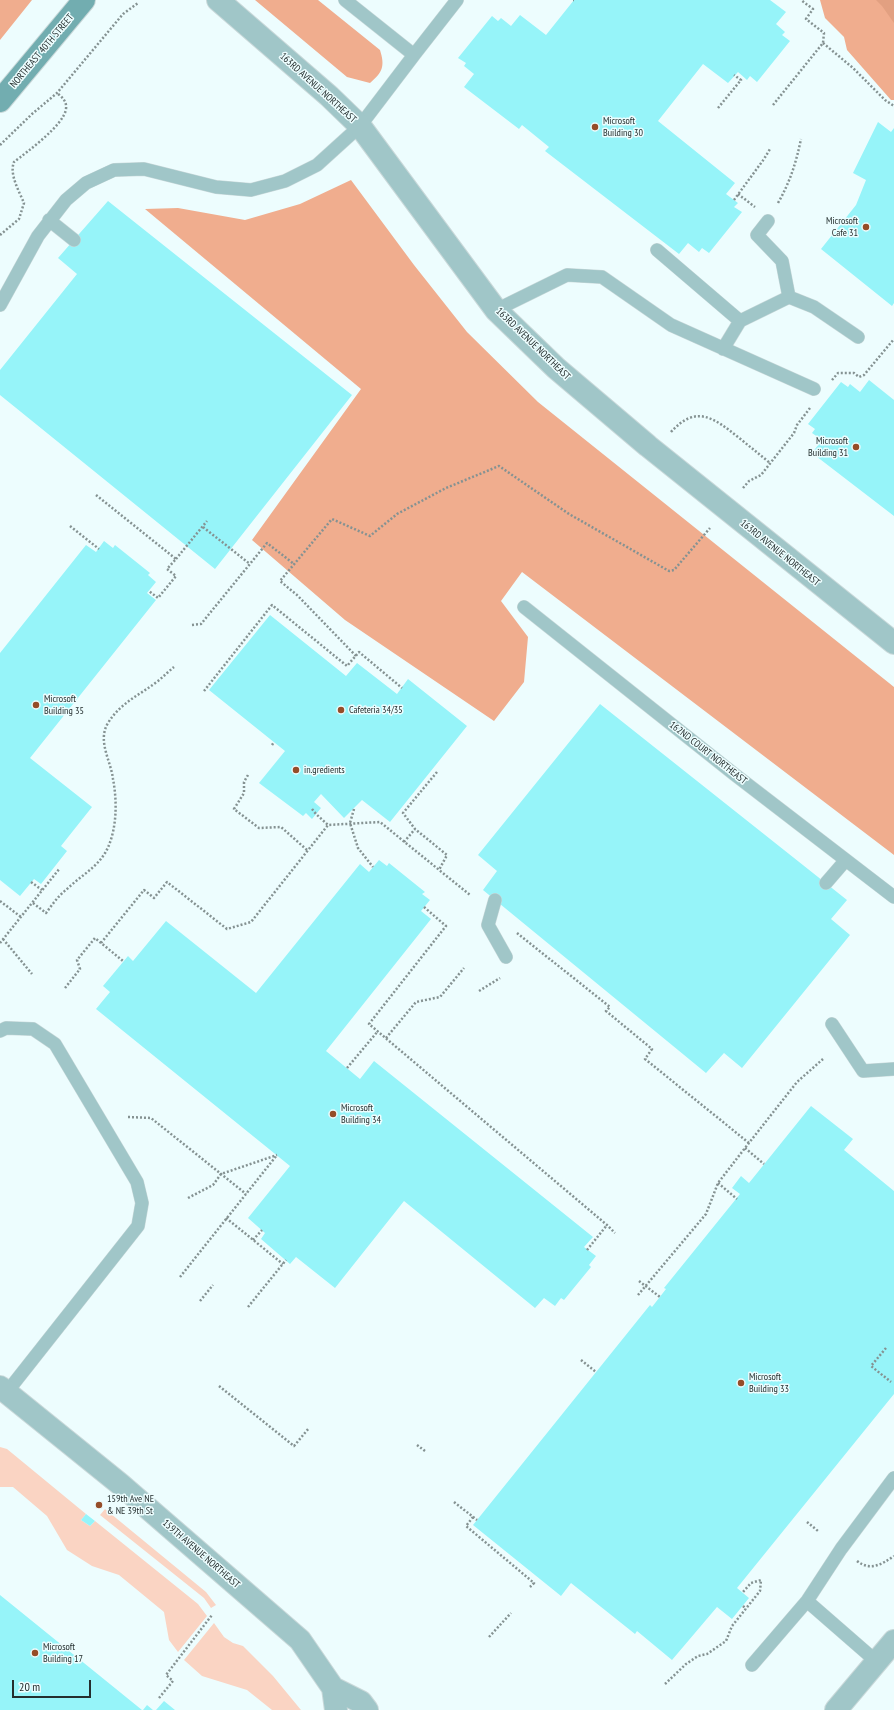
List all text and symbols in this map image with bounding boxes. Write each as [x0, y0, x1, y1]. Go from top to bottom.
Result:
street label: NORTHEAST 40TH STREET [8, 12, 76, 90]
street label: 163RD AVENUE NORTHEAST [277, 51, 359, 125]
place label: Microsoft Building 30 [603, 115, 643, 138]
marker: Microsoft Building 30 [590, 122, 600, 132]
place label: Microsoft Cafe 31 [826, 215, 858, 238]
marker: Microsoft Cafe 31 [861, 222, 871, 232]
street label: 163RD AVENUE NORTHEAST [493, 305, 573, 383]
place label: Microsoft Building 31 [808, 435, 848, 458]
marker: Microsoft Building 31 [851, 442, 861, 452]
street label: 163RD AVENUE NORTHEAST [738, 517, 822, 589]
place label: Microsoft Building 35 [44, 693, 84, 716]
marker: Microsoft Building 35 [31, 700, 41, 710]
place label: Cafeteria 34/35 [349, 704, 403, 716]
marker: Cafeteria 34/35 [336, 705, 346, 715]
street label: 162ND COURT NORTHEAST [667, 719, 749, 787]
place label: in.gredients [304, 764, 345, 776]
marker: in.gredients [291, 765, 301, 775]
place label: Microsoft Building 34 [341, 1102, 381, 1126]
marker: Microsoft Building 34 [328, 1109, 338, 1119]
place label: Microsoft Building 33 [749, 1371, 789, 1394]
marker: Microsoft Building 33 [736, 1378, 746, 1388]
place label: 159th Ave NE & NE 39th St [107, 1493, 154, 1516]
marker: 159th Ave NE & NE 39th St [94, 1500, 104, 1510]
street label: 159TH AVENUE NORTHEAST [160, 1517, 242, 1591]
place label: Microsoft Building 17 [43, 1641, 83, 1664]
marker: Microsoft Building 17 [30, 1648, 40, 1658]
scale bar [14, 1672, 93, 1698]
text: 20 m [19, 1679, 40, 1694]

